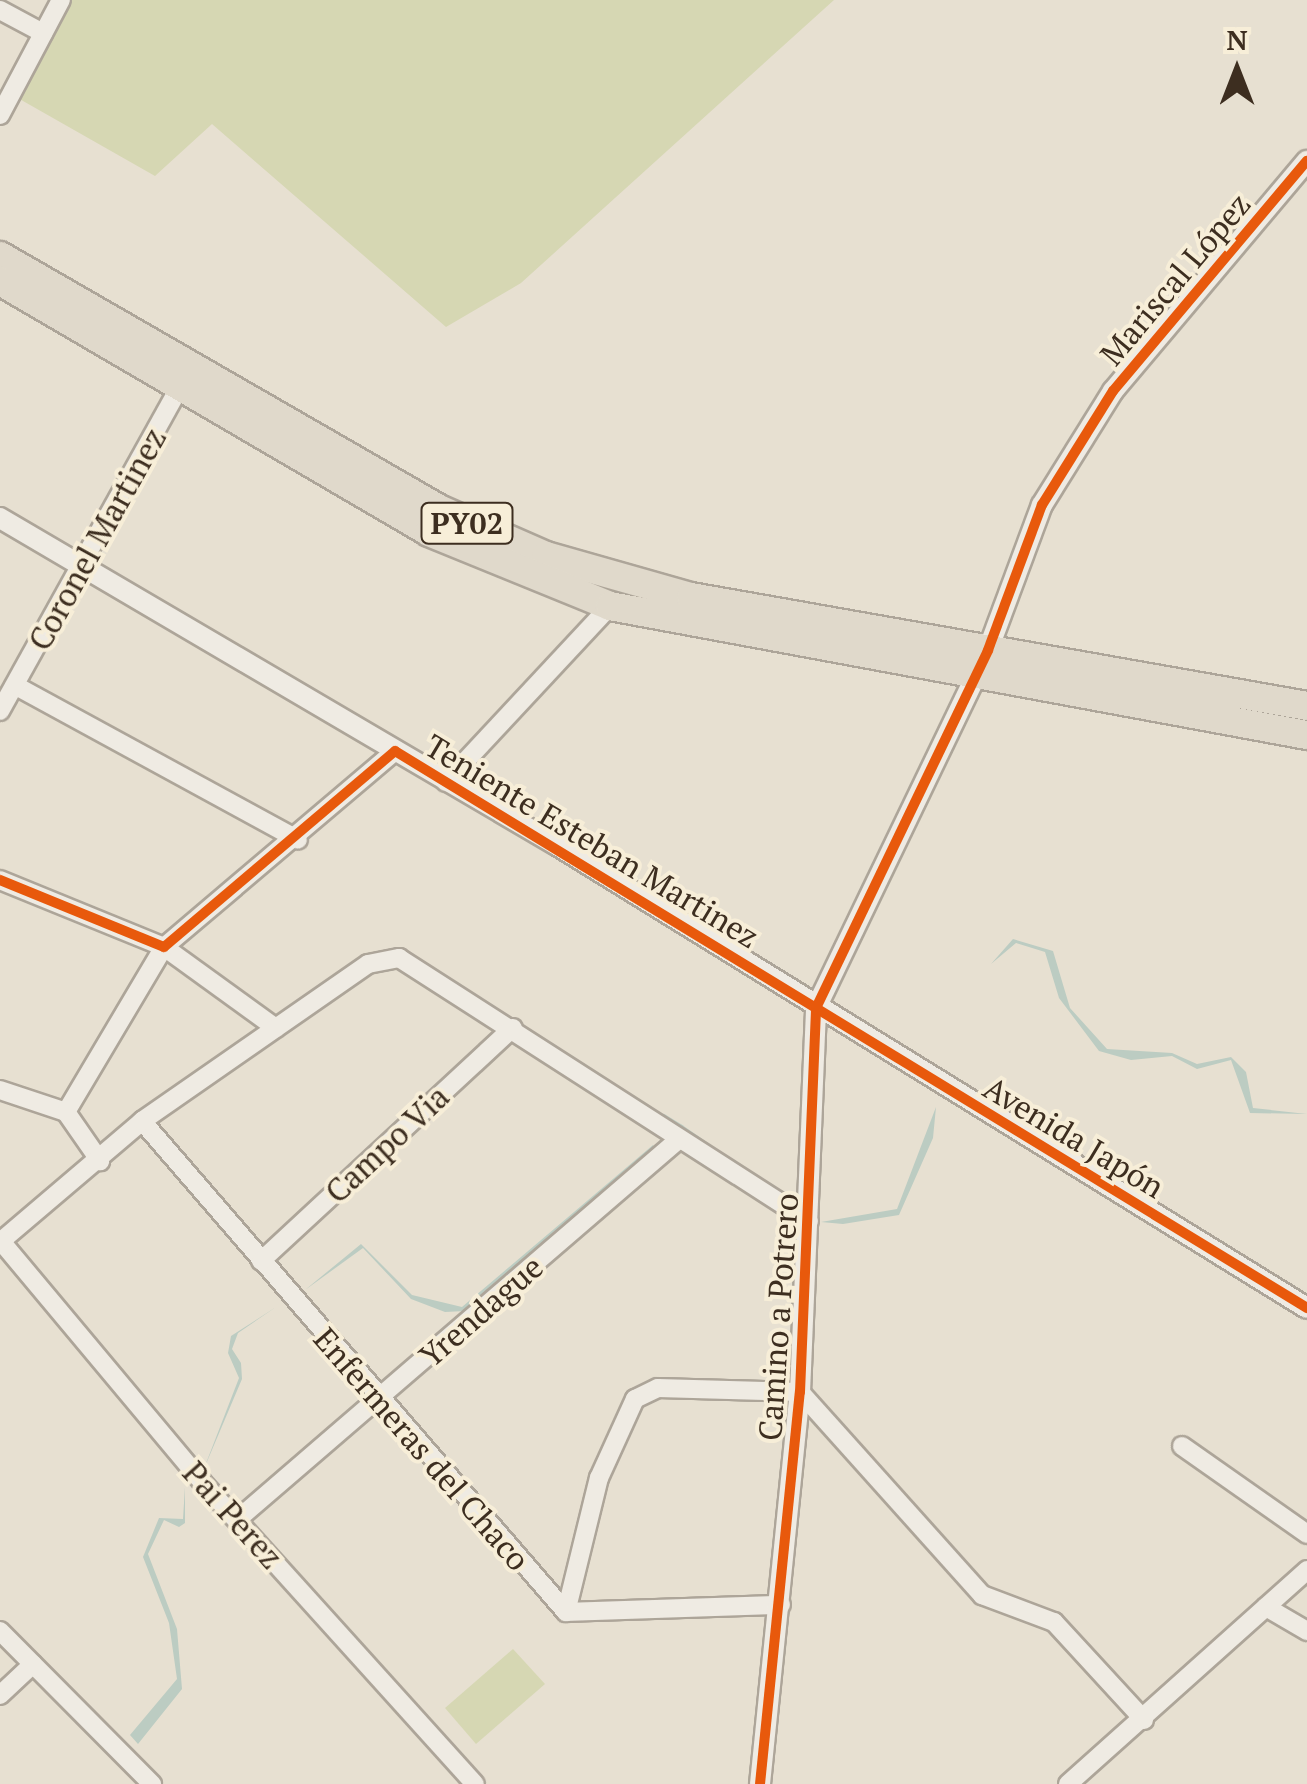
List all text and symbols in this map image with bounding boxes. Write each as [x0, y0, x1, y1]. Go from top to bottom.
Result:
north arrow [1187, 20, 1287, 120]
text: N [1226, 21, 1248, 58]
street label: Mariscal López [1092, 185, 1258, 373]
street label: Coronel Martinez [20, 421, 174, 657]
road number: PY02 [420, 498, 514, 548]
street label: Teniente Esteban Martinez [418, 726, 766, 956]
street label: Avenida Japón [977, 1068, 1171, 1206]
street label: Campo Via [317, 1077, 457, 1211]
street label: Camino a Potrero [750, 1192, 806, 1442]
street label: Yrendague [412, 1247, 550, 1375]
street label: Enfermeras del Chaco [306, 1320, 538, 1578]
street label: Pai Perez [175, 1454, 291, 1576]

